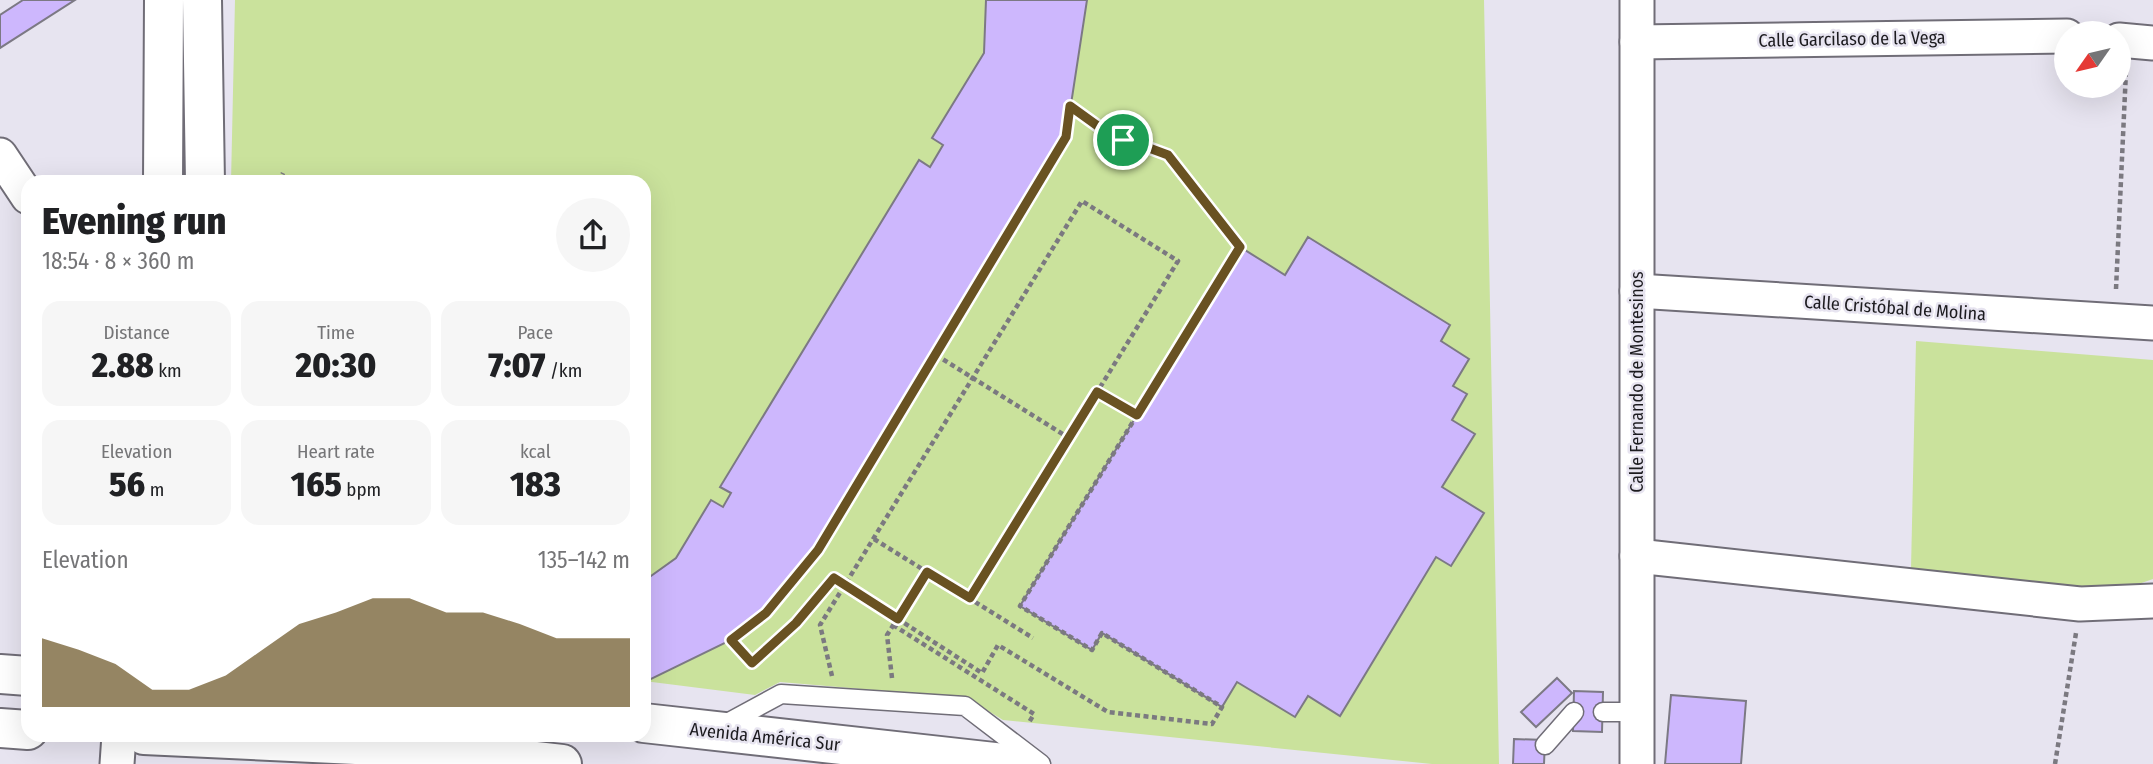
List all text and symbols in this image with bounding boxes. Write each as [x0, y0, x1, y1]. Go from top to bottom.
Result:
north arrow [2054, 21, 2132, 98]
map controls [2054, 21, 2131, 98]
street label: Calle Garcilaso de la Vega [1758, 26, 1946, 52]
pin [1093, 110, 1153, 170]
icon: arrive [1104, 121, 1142, 159]
text: Evening run [42, 198, 226, 244]
button: share [556, 198, 630, 272]
text: 18:54 · 8 × 360 m [42, 247, 194, 275]
street label: Calle Fernando de Montesinos [1626, 271, 1648, 493]
street label: Calle Cristóbal de Molina [1803, 291, 1987, 325]
text: Distance [103, 321, 170, 344]
text: Time [317, 321, 355, 344]
text: Pace [518, 321, 553, 344]
text: 2.88 [92, 344, 154, 386]
text: 20:30 [296, 344, 376, 386]
text: 7:07 [488, 344, 546, 386]
text: km [154, 359, 182, 382]
text: /km [546, 359, 582, 382]
text: Elevation [101, 440, 172, 463]
text: Heart rate [297, 440, 375, 463]
text: kcal [520, 440, 551, 463]
text: 56 [109, 463, 145, 505]
text: 165 [291, 463, 342, 505]
text: 183 [510, 463, 561, 505]
text: m [145, 478, 164, 501]
text: bpm [342, 478, 381, 501]
text: Elevation [42, 546, 129, 574]
text: 135–142 m [538, 546, 630, 574]
street label: Avenida América Sur [689, 718, 842, 756]

